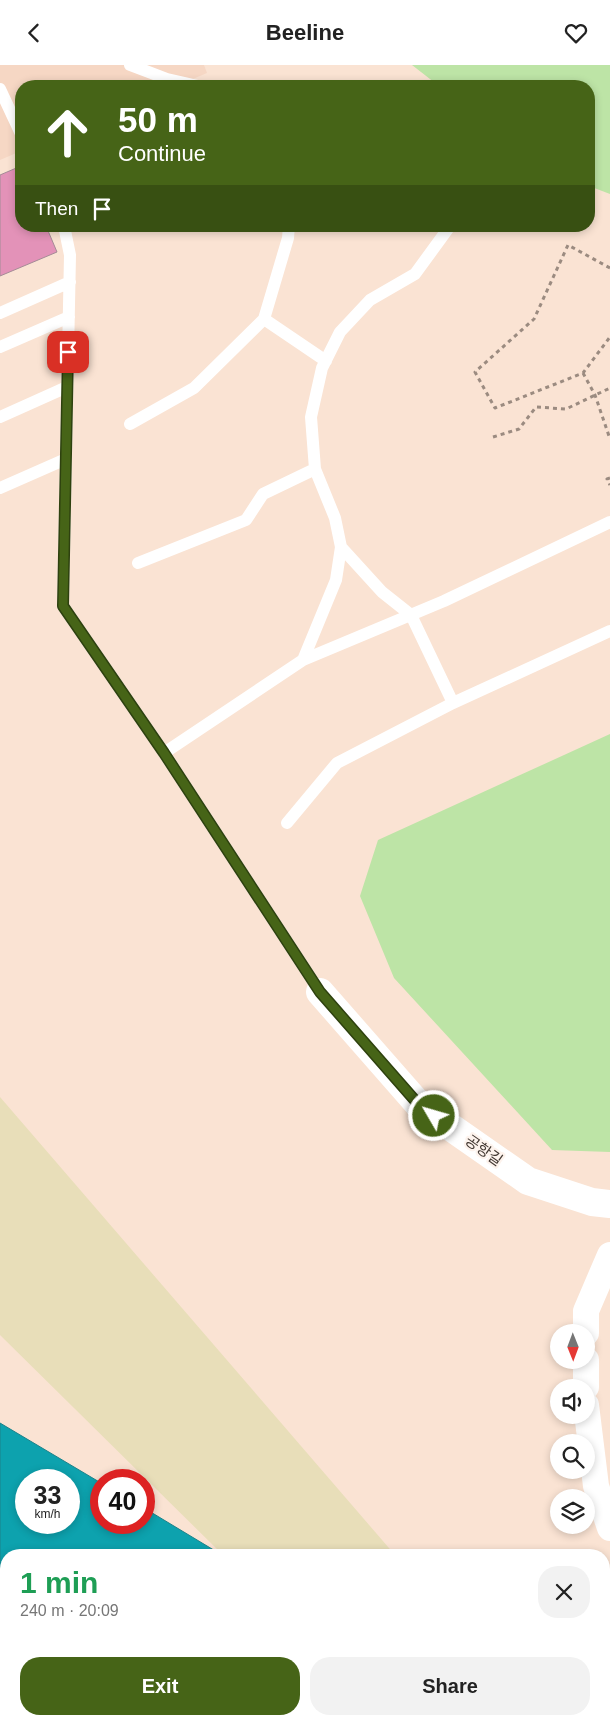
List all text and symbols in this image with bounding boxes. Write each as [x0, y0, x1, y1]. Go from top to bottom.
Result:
icon: back [20, 19, 48, 47]
icon: heart [562, 19, 590, 47]
text: Beeline [266, 20, 344, 45]
icon: ahead [35, 100, 100, 165]
text: 50 m [118, 100, 198, 139]
text: Continue [118, 141, 206, 166]
icon: arrive [88, 195, 116, 223]
text: Then [35, 198, 78, 219]
pin [47, 331, 89, 373]
icon: arrive [54, 338, 82, 366]
position arrow [407, 1089, 459, 1141]
street label: 공항길 [462, 1131, 506, 1169]
north arrow [550, 1324, 595, 1369]
map controls [550, 1324, 595, 1534]
button: sound [550, 1379, 595, 1424]
button: search [550, 1434, 595, 1479]
speed limit sign: 40 [90, 1469, 155, 1534]
text: 33 [34, 1481, 61, 1509]
button: layers [550, 1489, 595, 1534]
text: km/h [34, 1507, 61, 1521]
text: 1 min [20, 1566, 98, 1599]
button: close [538, 1566, 590, 1618]
text: 240 m · 20:09 [20, 1602, 119, 1619]
button: Exit [20, 1657, 300, 1715]
button: Share [310, 1657, 590, 1715]

